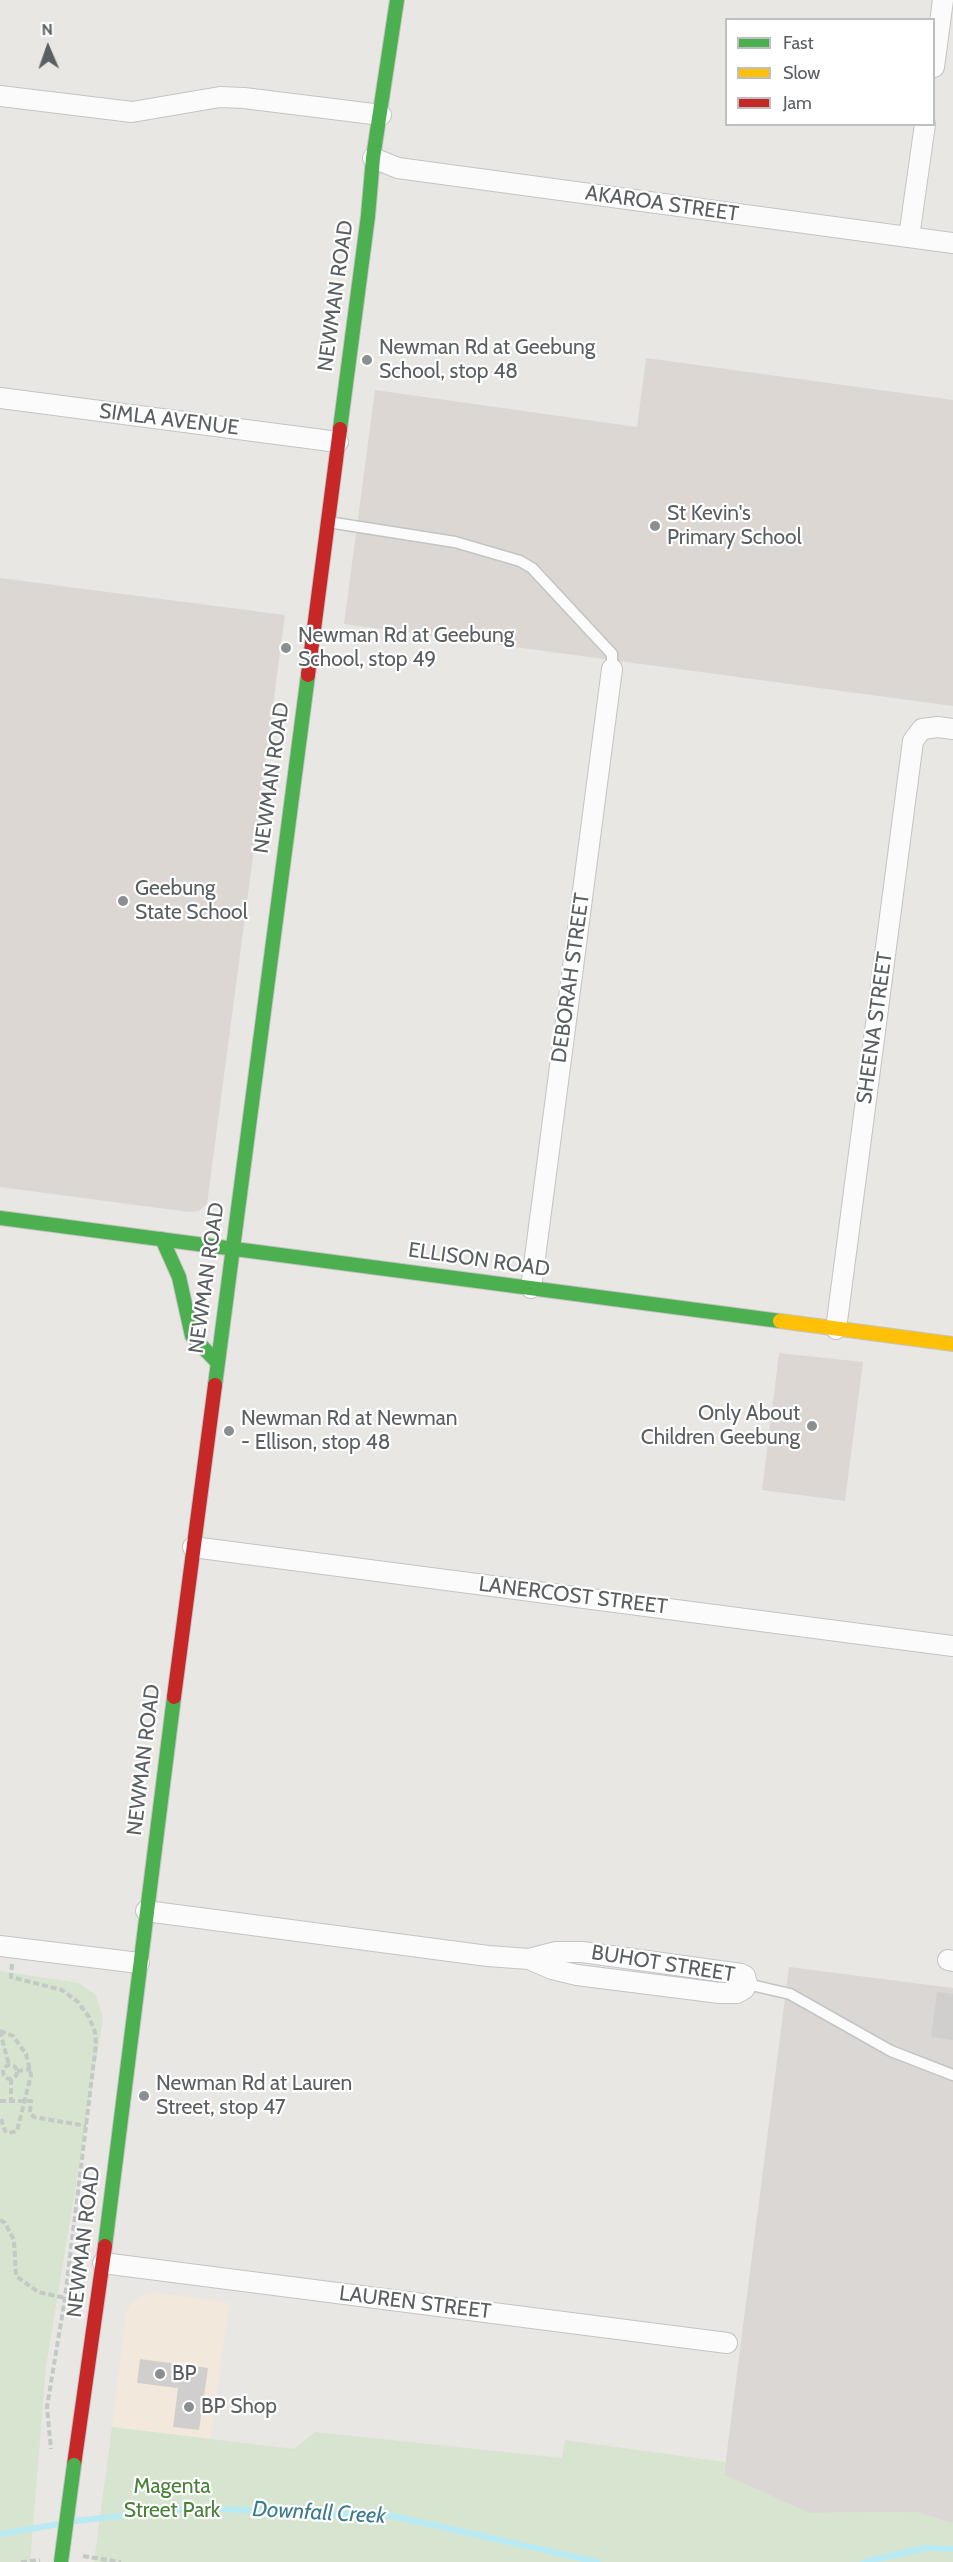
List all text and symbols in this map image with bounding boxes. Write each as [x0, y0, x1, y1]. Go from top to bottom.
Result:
north arrow [18, 18, 78, 78]
legend [725, 18, 935, 126]
text: N [41, 20, 53, 39]
text: Fast [783, 32, 814, 54]
text: Slow [783, 62, 820, 84]
text: Jam [783, 92, 812, 114]
street label: AKAROA STREET [584, 181, 740, 227]
street label: NEWMAN ROAD [313, 219, 359, 373]
place label: Newman Rd at Geebung School, stop 48 [379, 335, 595, 385]
marker: Newman Rd at Geebung School, stop 48 [360, 353, 374, 367]
street label: SIMLA AVENUE [98, 399, 240, 441]
place label: St Kevin's Primary School [667, 501, 802, 551]
marker: St Kevin's Primary School [648, 519, 662, 533]
place label: Newman Rd at Geebung School, stop 49 [298, 623, 514, 673]
marker: Newman Rd at Geebung School, stop 49 [279, 641, 293, 655]
street label: NEWMAN ROAD [249, 701, 295, 855]
place label: Geebung State School [135, 876, 248, 926]
street label: DEBORAH STREET [547, 891, 595, 1065]
marker: Geebung State School [116, 894, 130, 908]
street label: SHEENA STREET [852, 950, 898, 1106]
street label: NEWMAN ROAD [184, 1201, 230, 1355]
street label: ELLISON ROAD [407, 1238, 551, 1282]
place label: Only About Children Geebung [641, 1401, 800, 1451]
place label: Newman Rd at Newman - Ellison, stop 48 [241, 1406, 457, 1456]
marker: Only About Children Geebung [805, 1419, 819, 1433]
marker: Newman Rd at Newman - Ellison, stop 48 [222, 1424, 236, 1438]
street label: LANERCOST STREET [477, 1572, 669, 1620]
street label: NEWMAN ROAD [122, 1683, 166, 1837]
street label: BUHOT STREET [590, 1940, 736, 1988]
place label: Newman Rd at Lauren Street, stop 47 [156, 2071, 352, 2121]
marker: Newman Rd at Lauren Street, stop 47 [137, 2089, 151, 2103]
street label: NEWMAN ROAD [62, 2165, 106, 2319]
street label: LAUREN STREET [338, 2281, 492, 2325]
place label: BP [172, 2361, 197, 2387]
marker: BP [153, 2367, 167, 2381]
place label: BP Shop [201, 2394, 277, 2420]
marker: BP Shop [182, 2400, 196, 2414]
park label: Magenta Street Park [124, 2474, 220, 2524]
water label: Downfall Creek [252, 2496, 386, 2530]

